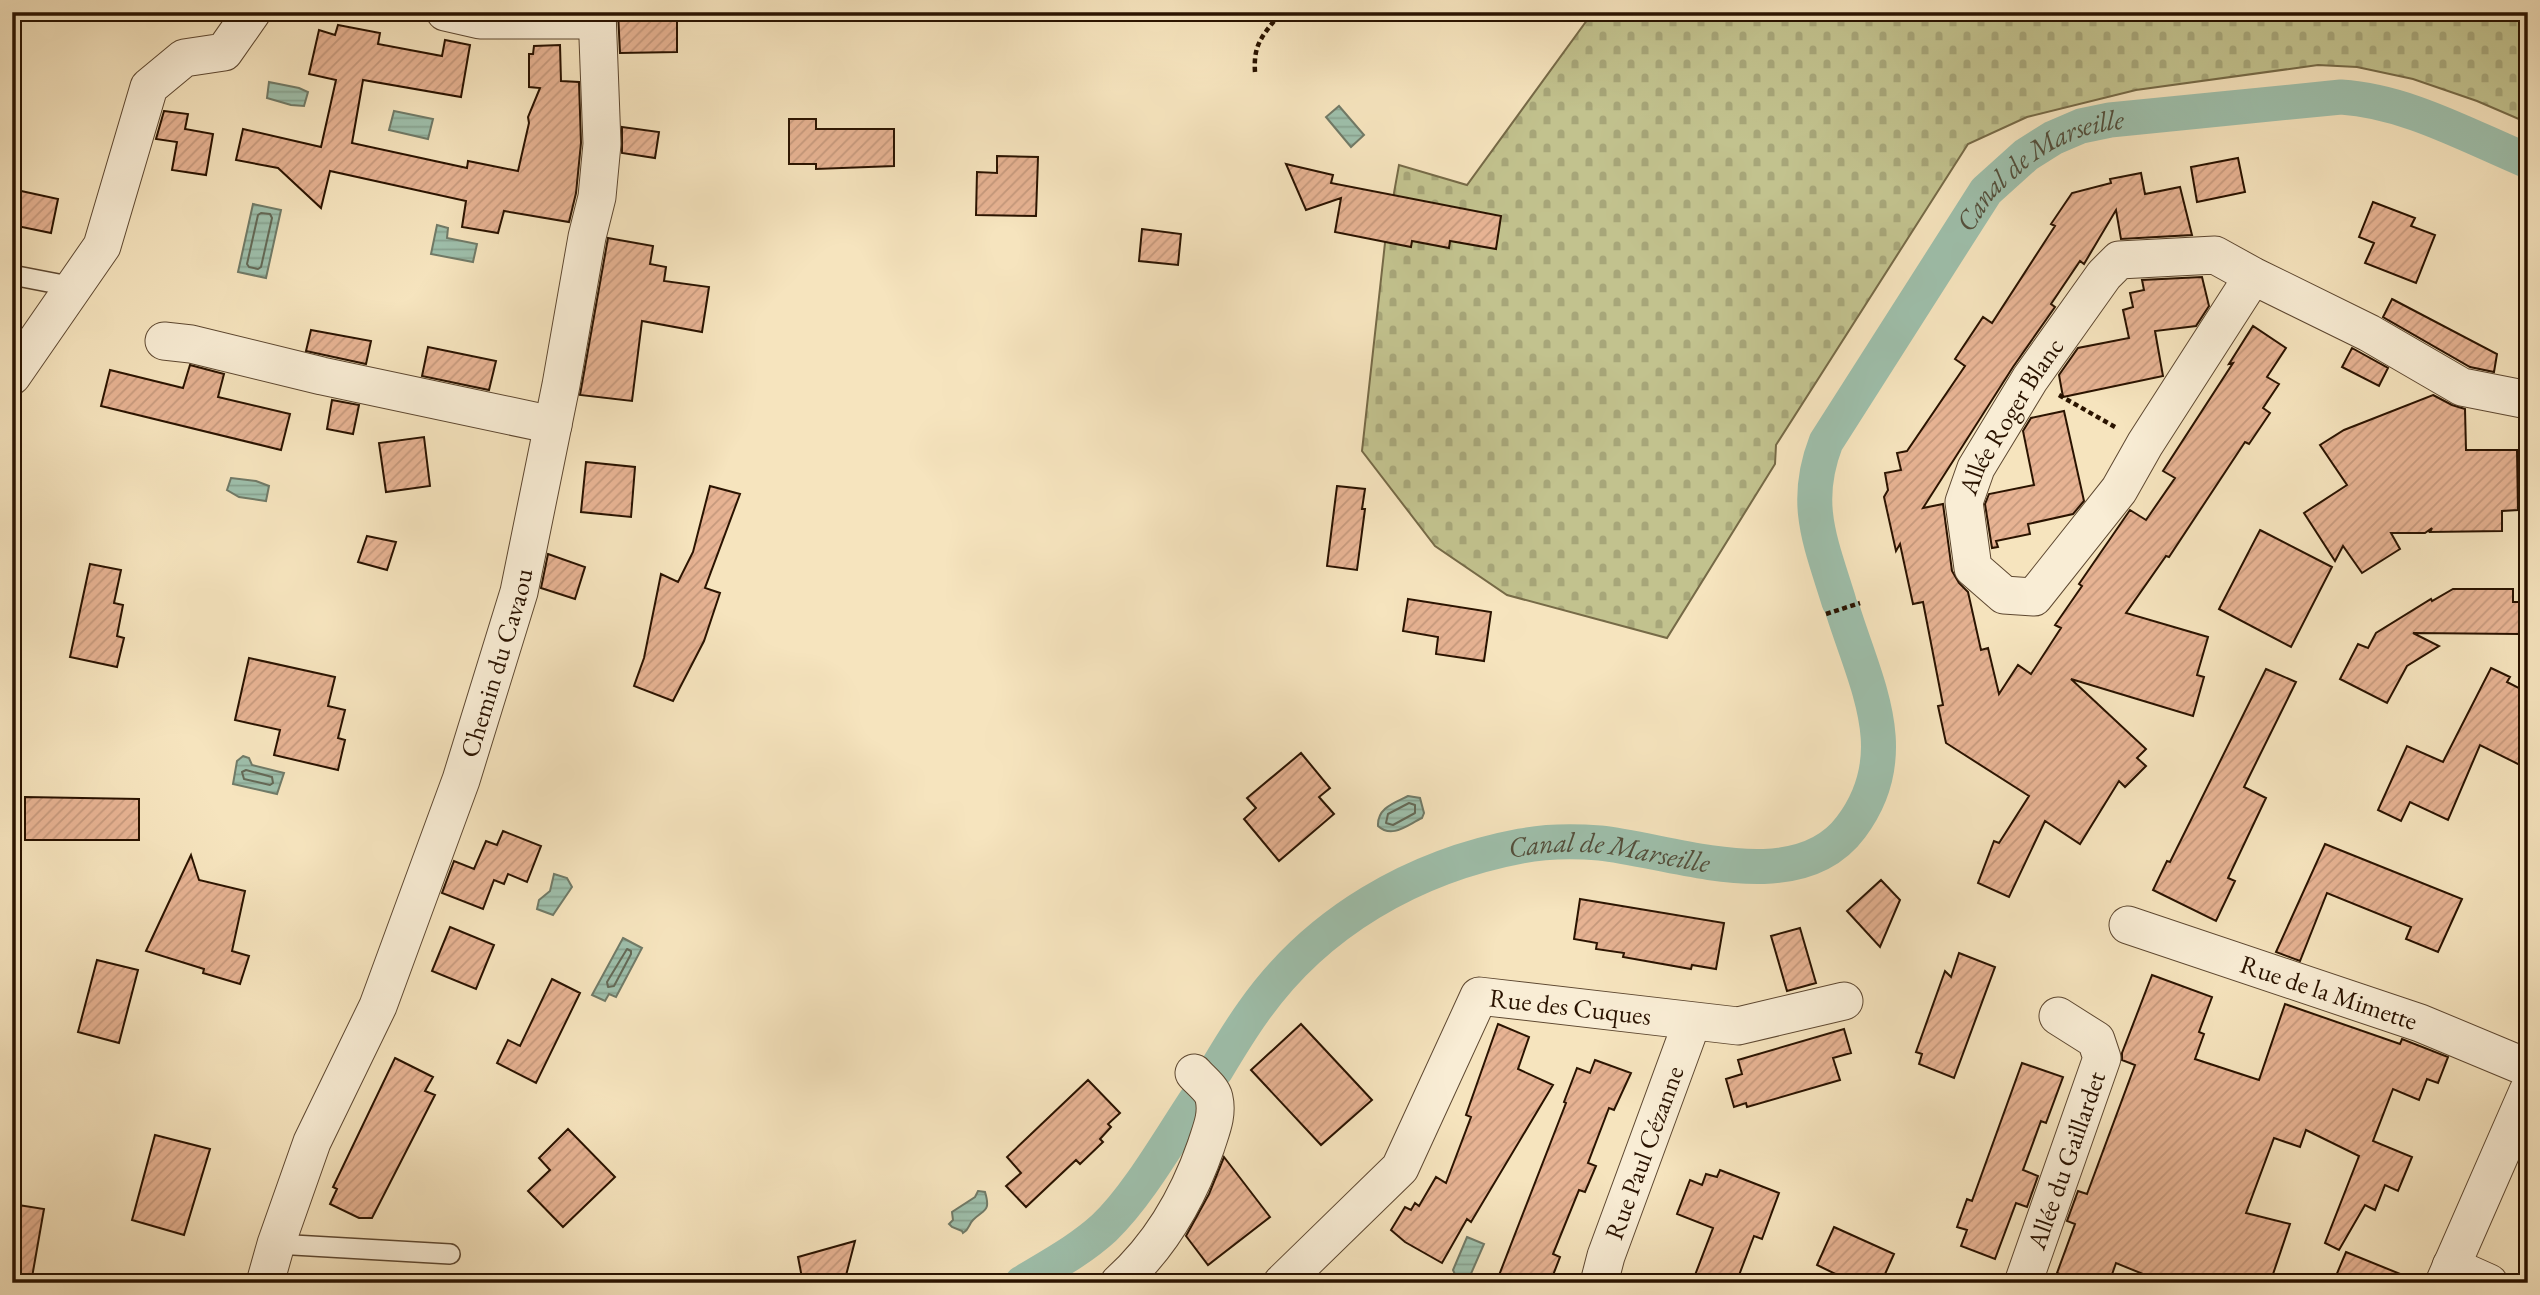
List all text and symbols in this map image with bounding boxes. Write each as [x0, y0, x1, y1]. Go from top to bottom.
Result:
water label: Canal de Marseille [1947, 101, 2126, 238]
street label: Allée Roger Blanc [1951, 331, 2071, 500]
street label: Chemin du Cavaou [452, 565, 540, 762]
water label: Canal de Marseille [1505, 824, 1713, 880]
street label: Rue de la Mimette [2236, 947, 2422, 1038]
street label: Rue des Cuques [1488, 980, 1653, 1033]
street label: Rue Paul Cézanne [1597, 1061, 1691, 1244]
street label: Allée du Gaillardet [2019, 1067, 2113, 1255]

